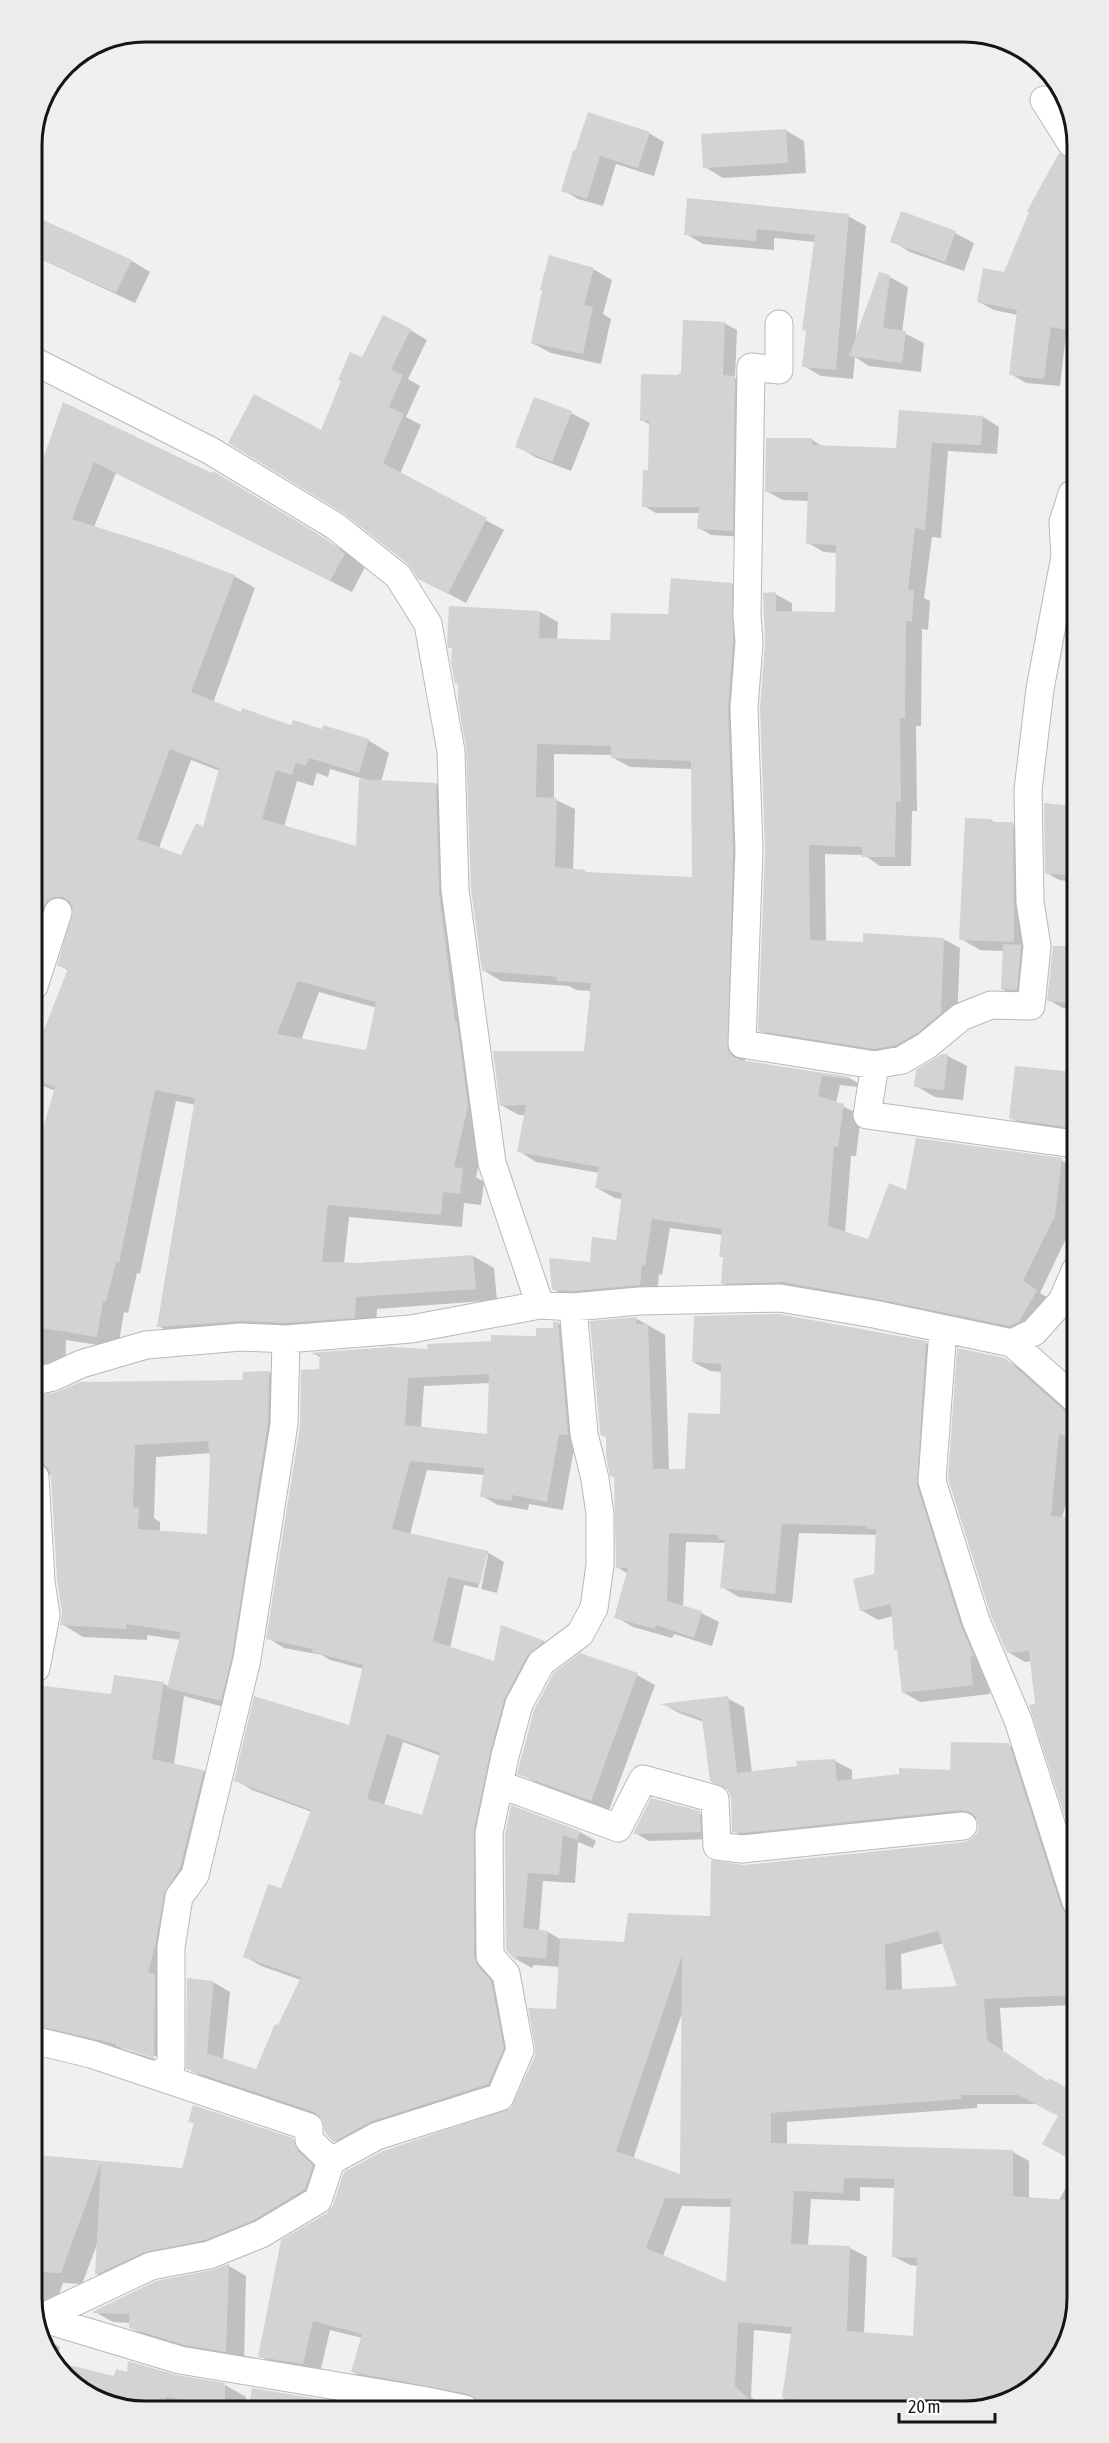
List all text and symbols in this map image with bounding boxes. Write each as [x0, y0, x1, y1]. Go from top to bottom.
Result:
scale bar [899, 2386, 995, 2424]
text: 20 m [908, 2396, 940, 2417]

